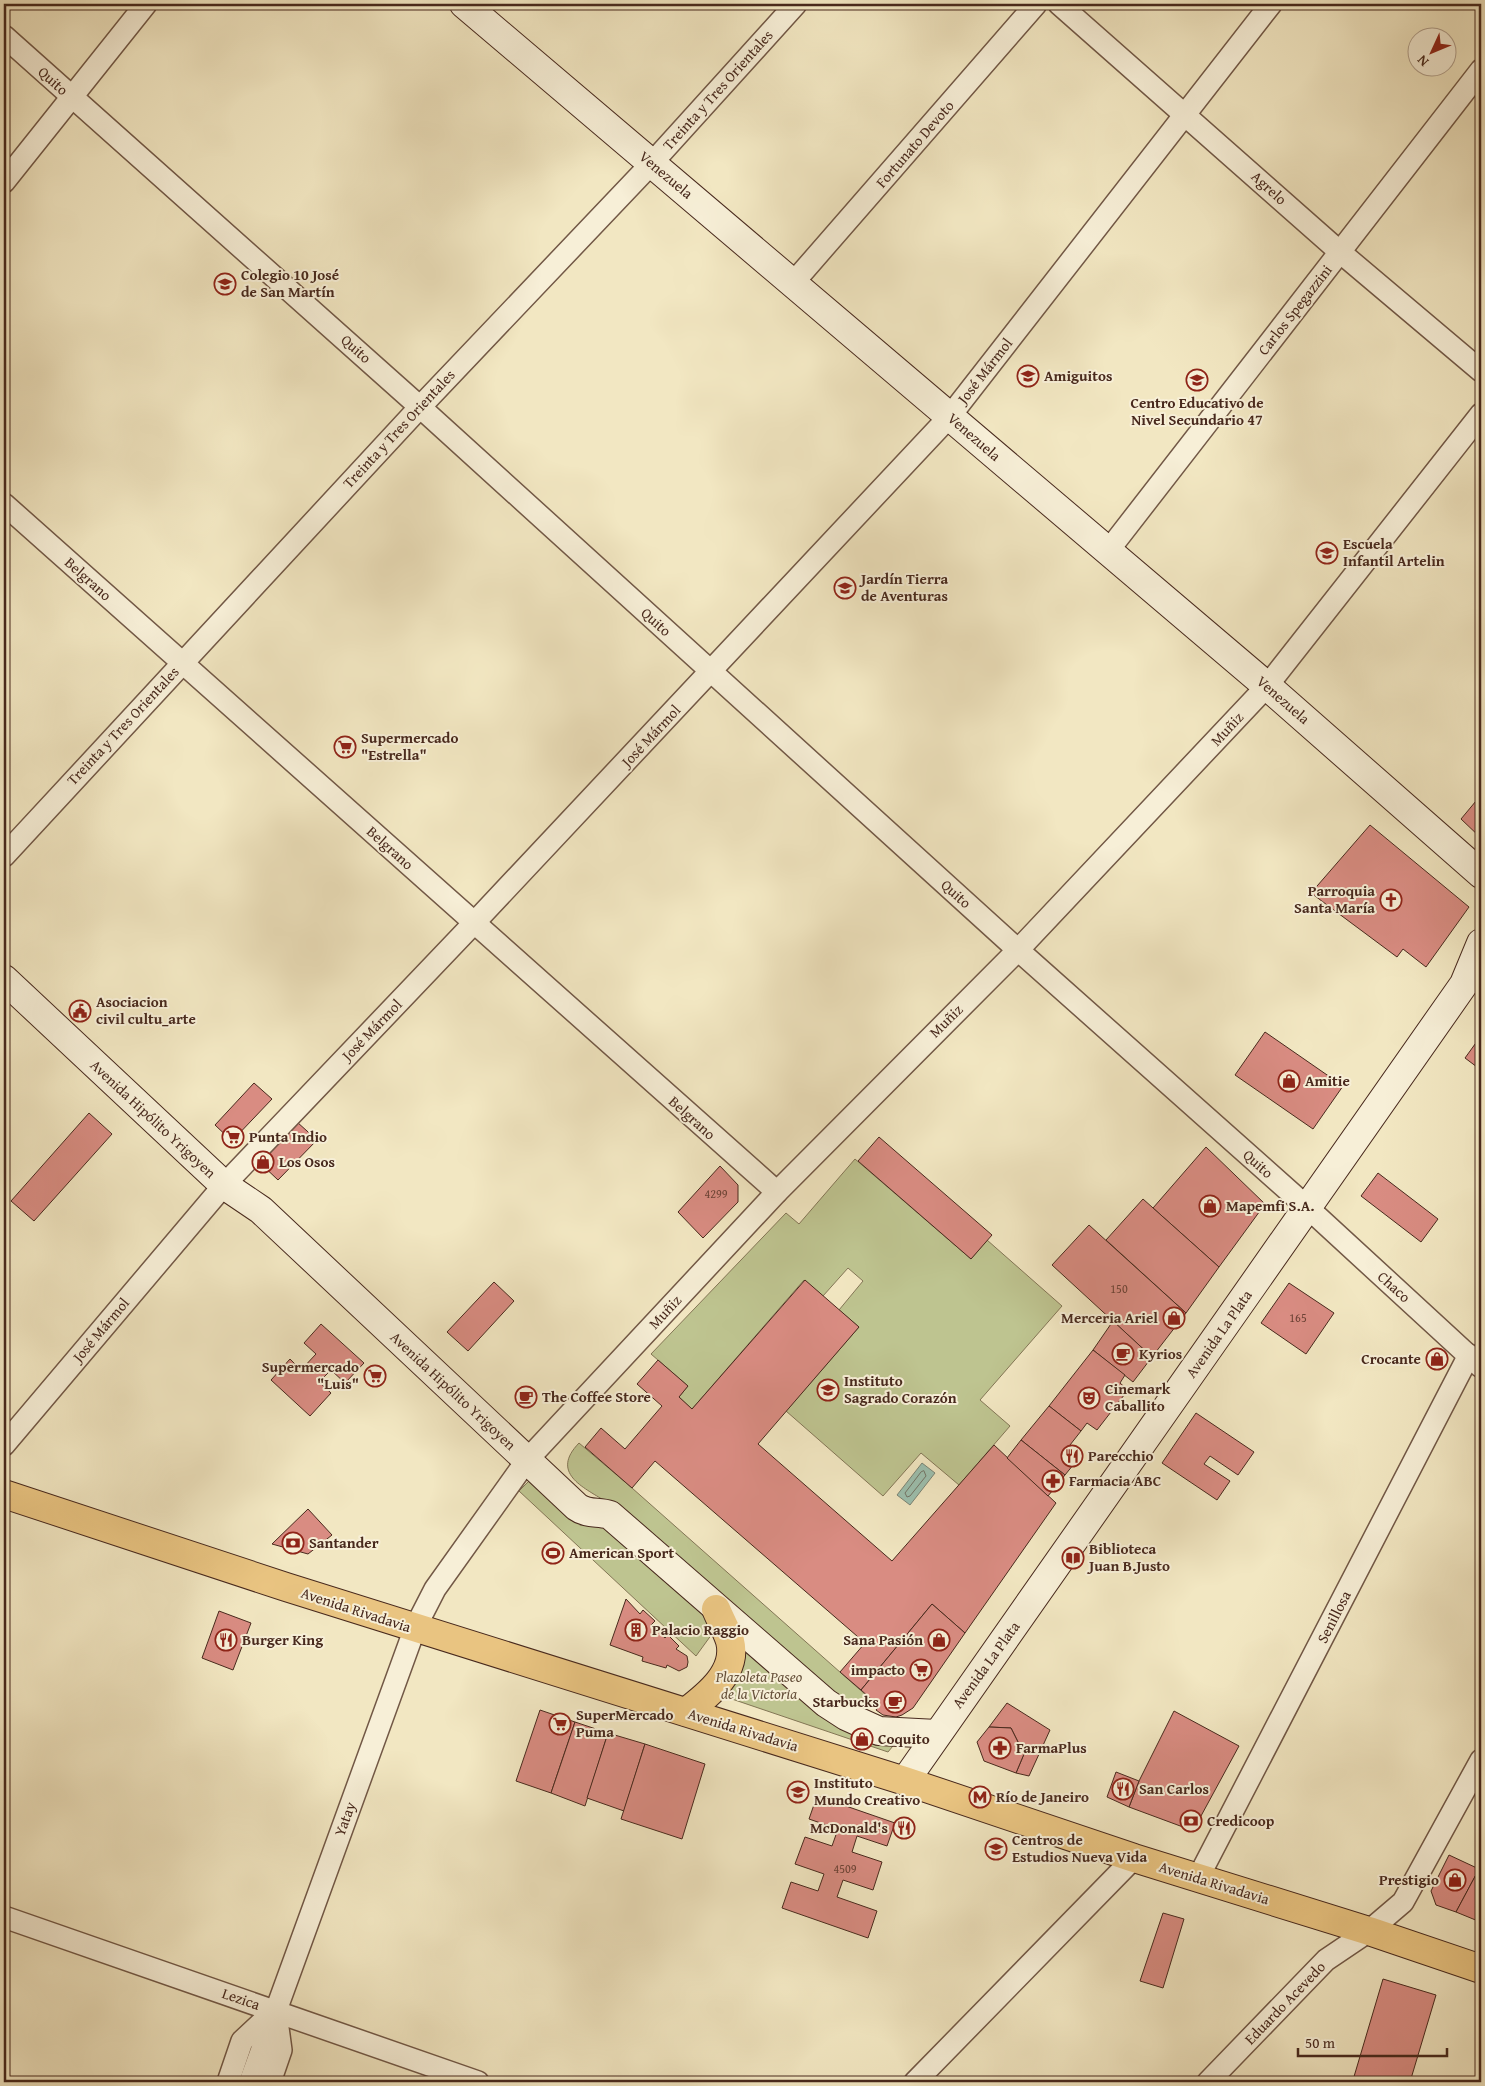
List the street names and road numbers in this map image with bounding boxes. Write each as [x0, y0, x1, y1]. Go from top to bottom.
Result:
street label: Treinta y Tres Orientales [658, 25, 778, 155]
street label: Quito [34, 61, 73, 100]
street label: Fortunato Devoto [871, 95, 959, 192]
street label: Venezuela [635, 146, 698, 203]
street label: Agrelo [1247, 166, 1292, 210]
street label: Carlos Spegazzini [1253, 260, 1337, 359]
street label: Quito [337, 329, 376, 368]
street label: José Mármol [951, 333, 1017, 410]
street label: Treinta y Tres Orientales [338, 365, 459, 493]
street label: Venezuela [943, 408, 1006, 466]
street label: Belgrano [60, 552, 117, 606]
street label: Quito [637, 602, 676, 641]
street label: Treinta y Tres Orientales [62, 662, 183, 790]
street label: Venezuela [1252, 671, 1315, 729]
street label: José Mármol [615, 700, 685, 773]
street label: Muñiz [1205, 707, 1248, 750]
street label: Belgrano [362, 821, 419, 875]
street label: Quito [937, 874, 976, 913]
street label: José Mármol [335, 994, 406, 1067]
street label: Muñiz [924, 999, 967, 1042]
street label: Avenida Hipólito Yrigoyen [86, 1055, 221, 1183]
street label: Belgrano [664, 1091, 721, 1145]
street label: Quito [1239, 1144, 1278, 1183]
street label: Chaco [1373, 1266, 1416, 1307]
street label: Avenida La Plata [1180, 1285, 1257, 1382]
street label: Muñiz [643, 1290, 686, 1333]
street label: José Mármol [66, 1293, 134, 1368]
street label: Avenida Hipólito Yrigoyen [386, 1327, 521, 1455]
street label: Avenida Rivadavia [299, 1582, 414, 1637]
street label: Senillosa [1311, 1587, 1356, 1647]
street label: Avenida La Plata [947, 1617, 1024, 1713]
street label: Avenida Rivadavia [685, 1703, 801, 1756]
street label: Yatay [329, 1798, 361, 1839]
street label: Avenida Rivadavia [1156, 1856, 1272, 1909]
street label: Eduardo Acevedo [1239, 1956, 1330, 2049]
street label: Lezica [219, 1982, 263, 2015]

